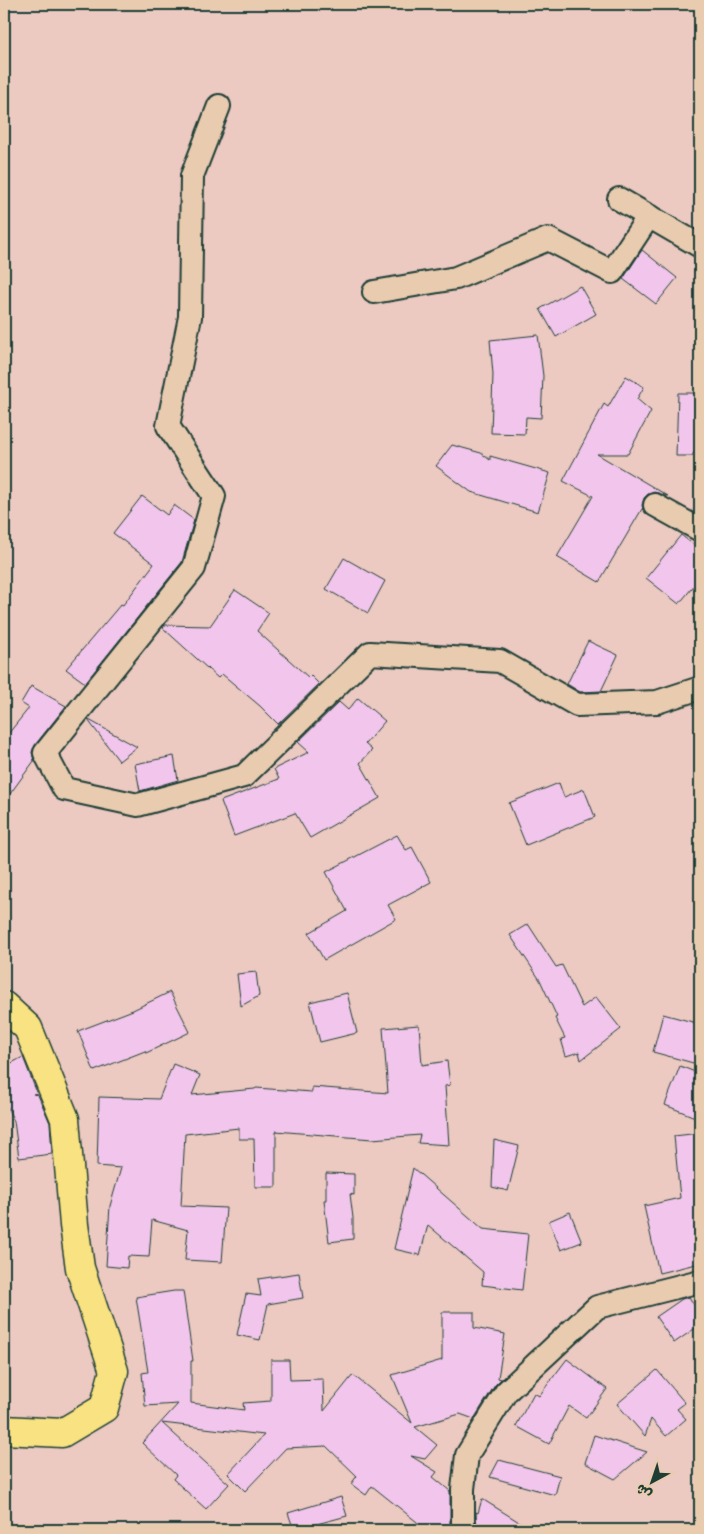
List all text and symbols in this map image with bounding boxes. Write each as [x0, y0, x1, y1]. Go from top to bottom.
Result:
north arrow [626, 1456, 676, 1506]
text: ش [632, 1480, 655, 1504]

